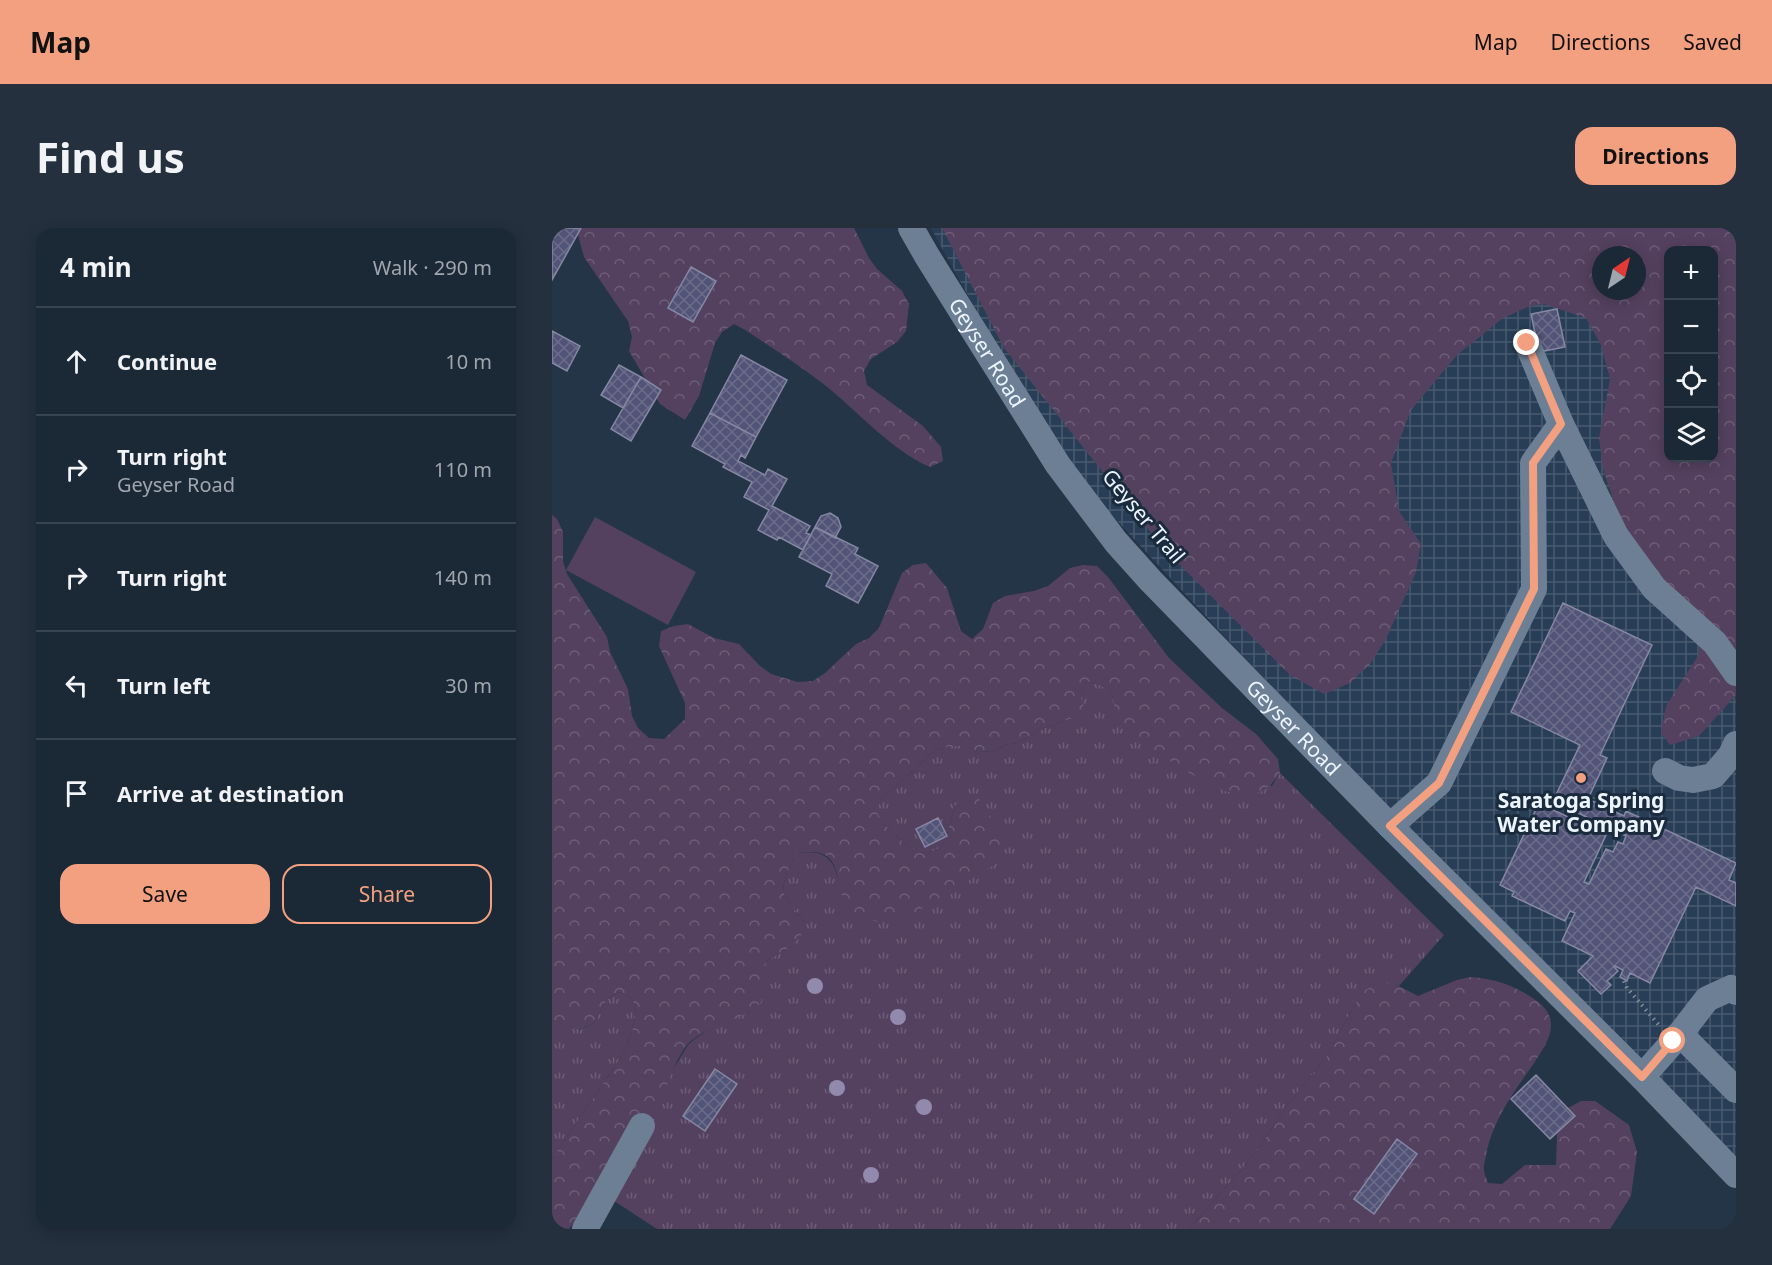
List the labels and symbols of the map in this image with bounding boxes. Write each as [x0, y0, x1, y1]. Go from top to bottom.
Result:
north arrow [1592, 246, 1646, 300]
street label: Geyser Road [943, 292, 1032, 412]
route end [1513, 329, 1539, 355]
street label: Geyser Trail [1096, 463, 1192, 569]
street label: Geyser Road [1240, 673, 1347, 781]
marker: Saratoga Spring Water Company [1574, 771, 1588, 785]
place label: Saratoga Spring Water Company [1497, 786, 1665, 838]
route start [1659, 1027, 1685, 1053]

